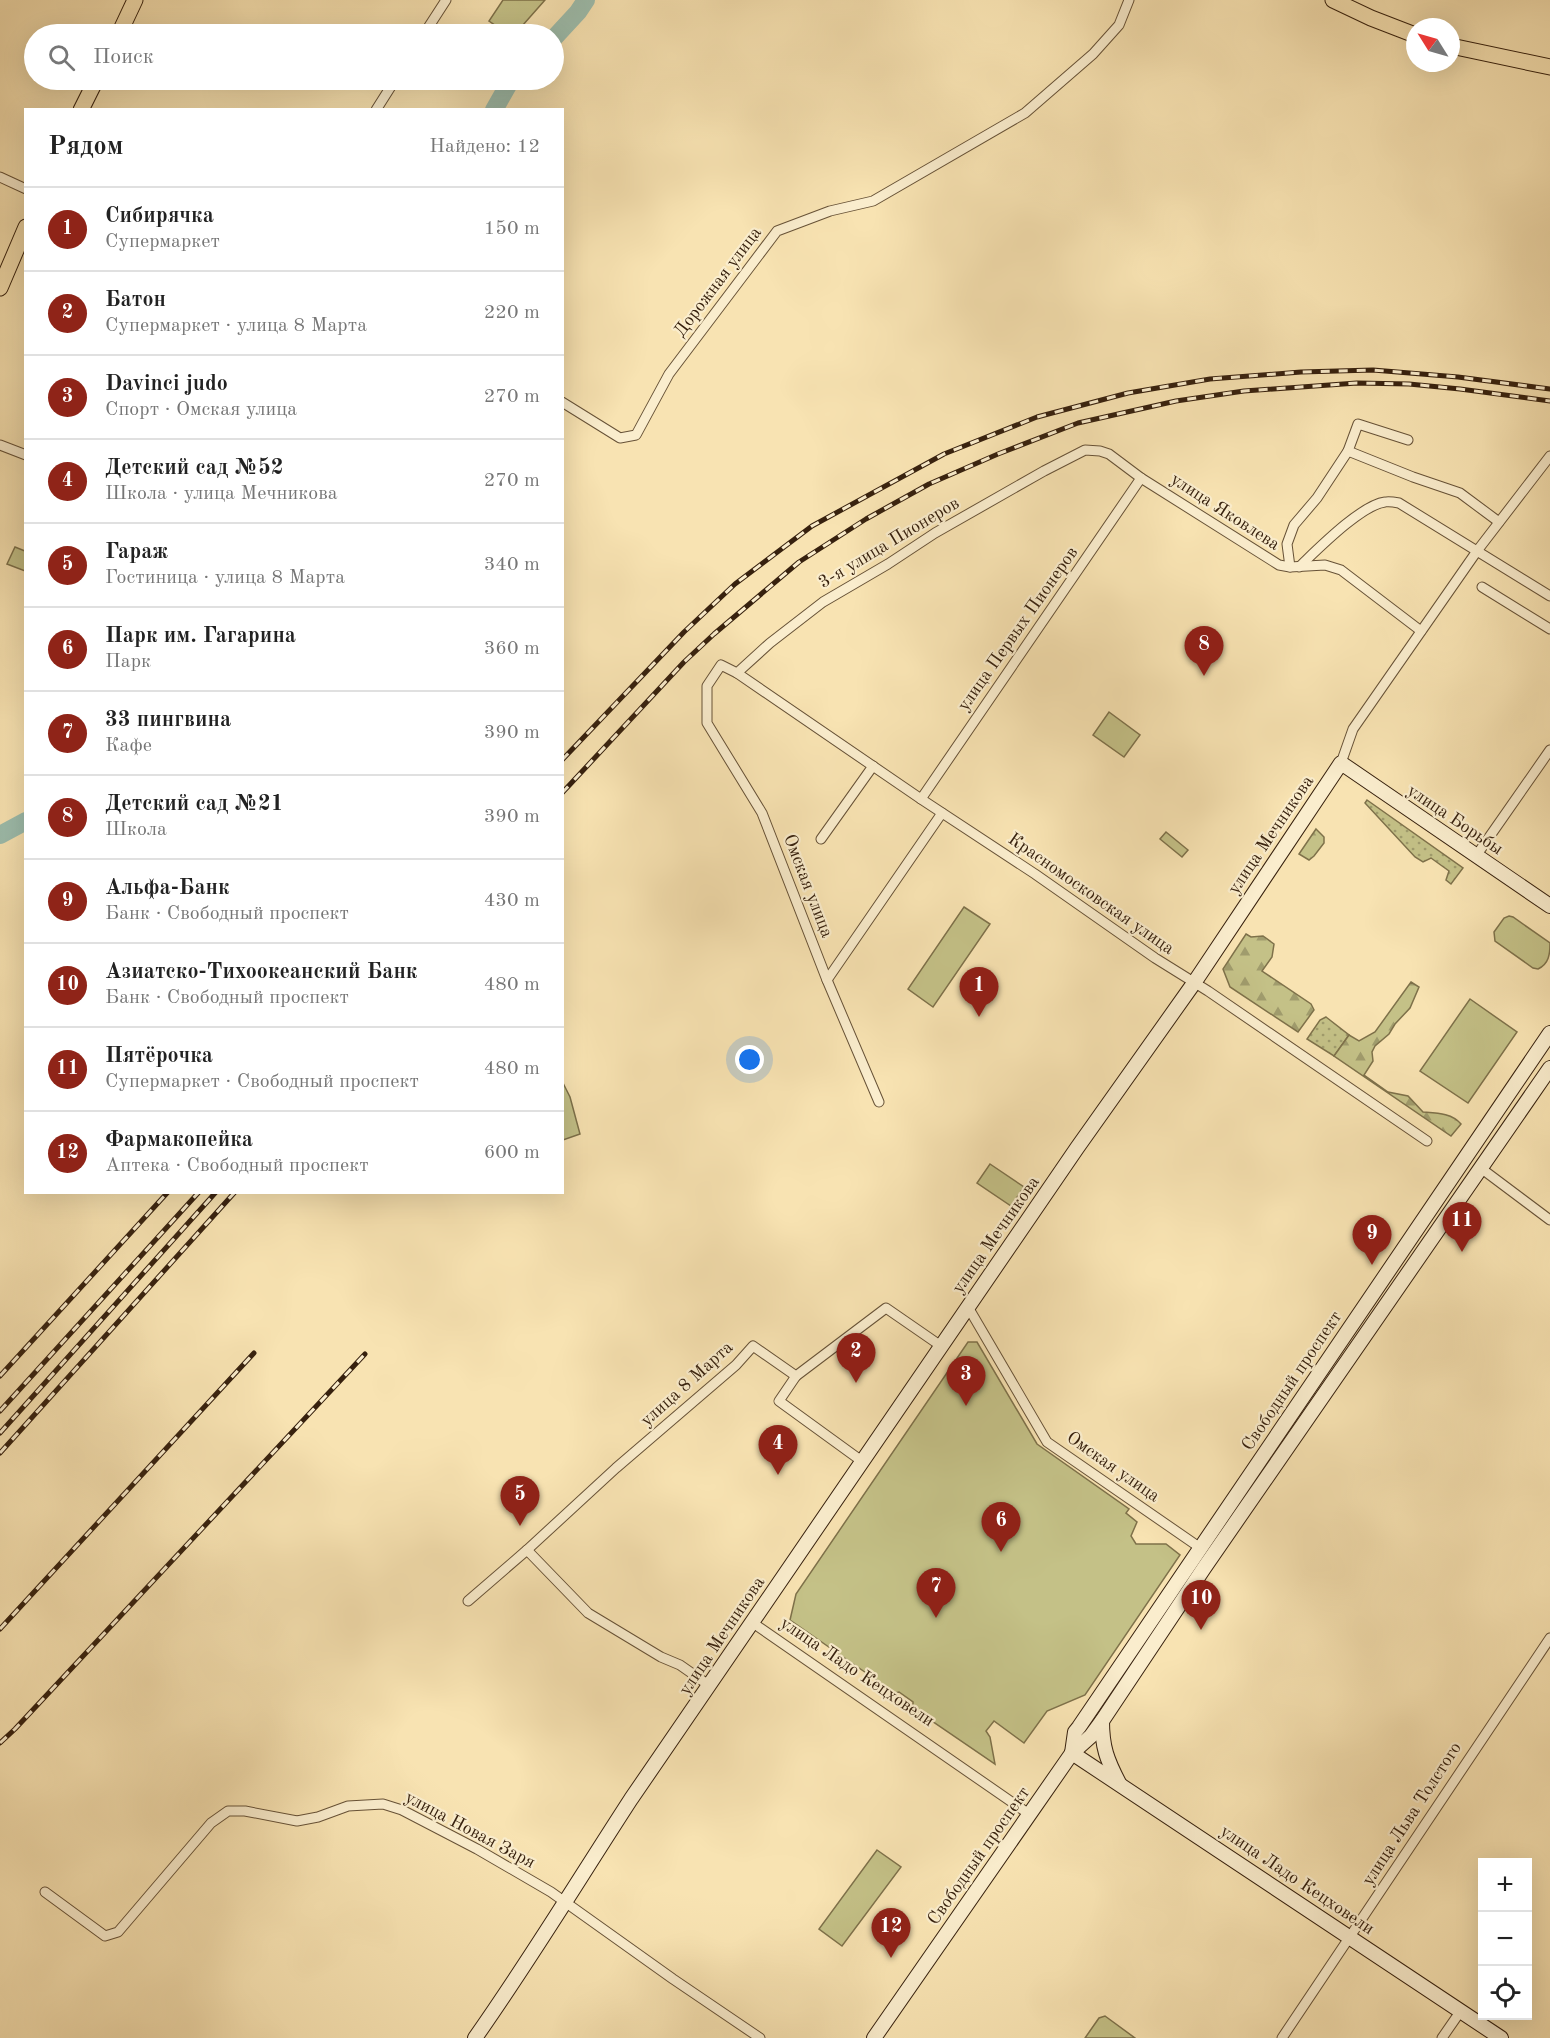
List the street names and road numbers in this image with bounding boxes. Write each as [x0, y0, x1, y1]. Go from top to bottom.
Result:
street label: Дорожная улица [671, 224, 765, 340]
street label: улица Яковлева [1167, 470, 1283, 554]
street label: 3-я улица Пионеров [816, 494, 962, 592]
street label: улица Первых Пионеров [955, 544, 1081, 714]
street label: улица Мечникова [1225, 772, 1317, 897]
street label: улица Борьбы [1404, 781, 1506, 859]
street label: Красномосковская улица [1005, 830, 1177, 958]
street label: Омская улица [780, 832, 836, 940]
street label: улица Мечникова [949, 1173, 1043, 1297]
street label: Свободный проспект [1239, 1308, 1345, 1454]
street label: улица 8 Марта [637, 1338, 737, 1430]
street label: Омская улица [1063, 1428, 1163, 1506]
street label: улица Мечникова [676, 1573, 768, 1698]
street label: улица Ладо Кецховели [777, 1614, 937, 1730]
street label: улица Льва Толстого [1359, 1739, 1465, 1889]
street label: Свободный проспект [925, 1784, 1033, 1928]
street label: улица Новая Заря [402, 1788, 538, 1872]
street label: улица Ладо Кецховели [1217, 1822, 1377, 1938]

